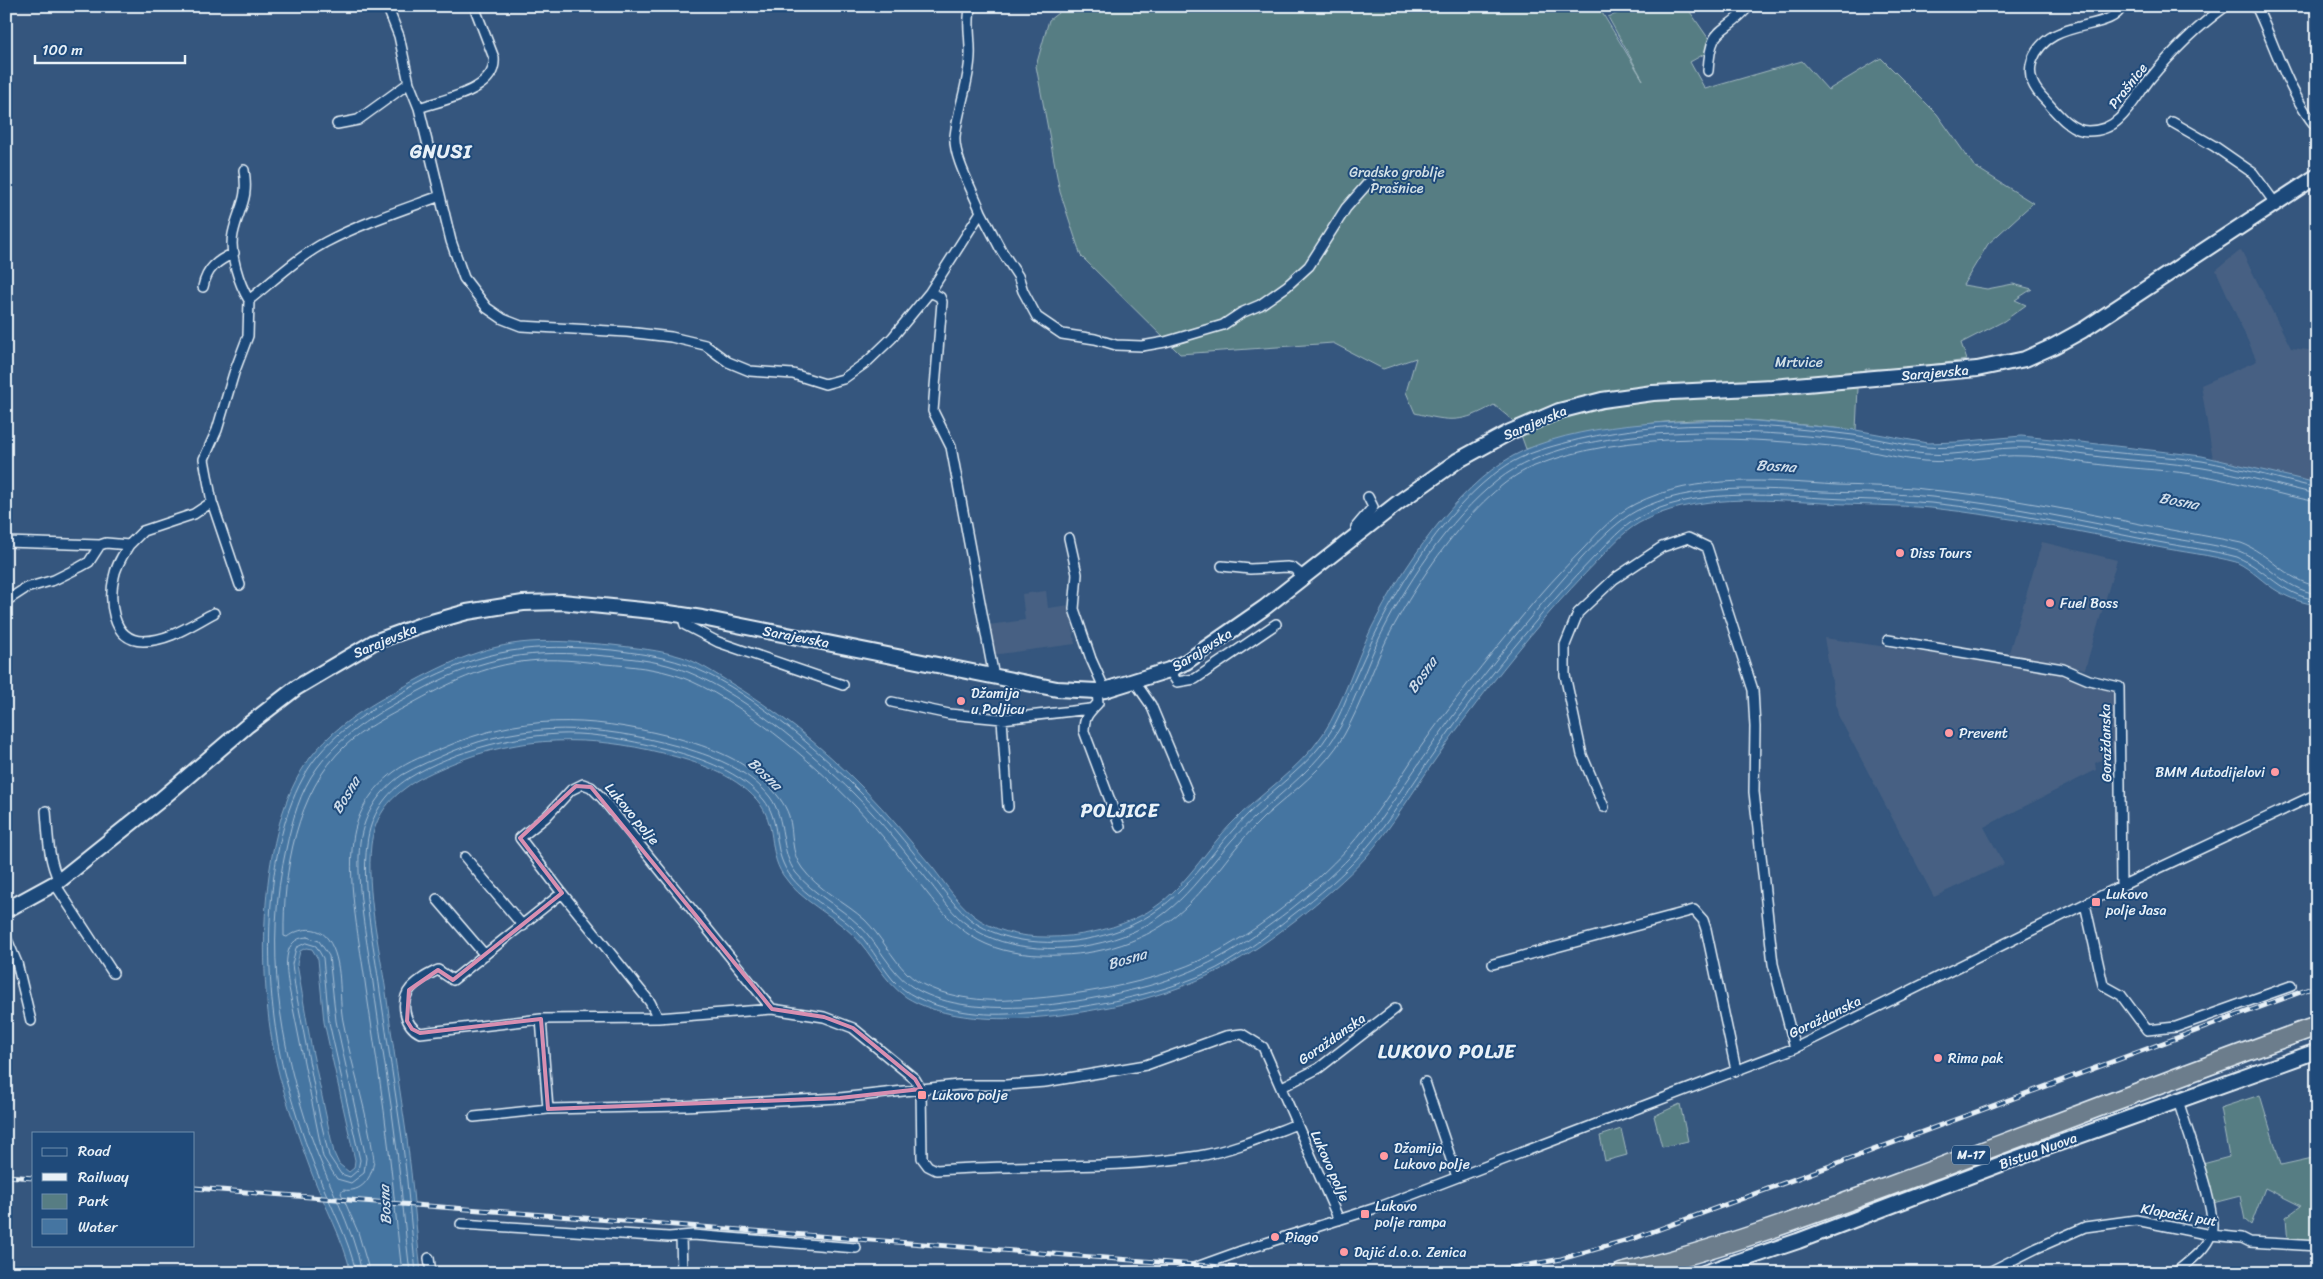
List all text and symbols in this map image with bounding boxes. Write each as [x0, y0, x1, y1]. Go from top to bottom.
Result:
scale bar [35, 32, 185, 64]
text: 100 m [42, 37, 83, 63]
street label: Prašnice [2102, 57, 2154, 115]
district label: GNUSI [409, 135, 472, 168]
park label: Gradsko groblje Prašnice [1349, 160, 1445, 201]
park label: Mrtvice [1775, 350, 1823, 375]
street label: Sarajevska [1900, 358, 1970, 388]
street label: Sarajevska [1499, 398, 1571, 448]
water label: Bosna [1756, 452, 1799, 480]
water label: Bosna [2157, 484, 2203, 518]
place label: Diss Tours [1910, 541, 1972, 566]
marker: Diss Tours [1894, 547, 1906, 559]
place label: Fuel Boss [2060, 591, 2118, 616]
marker: Fuel Boss [2044, 597, 2056, 609]
street label: Sarajevska [349, 616, 421, 666]
street label: Sarajevska [761, 618, 831, 656]
street label: Sarajevska [1167, 622, 1237, 678]
water label: Bosna [1400, 649, 1445, 699]
place label: Džamija u Poljicu [971, 681, 1025, 722]
marker: Džamija u Poljicu [955, 695, 967, 707]
street label: Goraždanska [2093, 704, 2119, 782]
place label: Prevent [1959, 721, 2008, 746]
marker: Prevent [1943, 727, 1955, 739]
water label: Bosna [742, 751, 790, 799]
place label: BMM Autodijelovi [2155, 760, 2266, 785]
marker: BMM Autodijelovi [2269, 766, 2281, 778]
water label: Bosna [325, 769, 369, 819]
street label: Lukovo polje [598, 777, 666, 851]
district label: POLJICE [1081, 794, 1160, 827]
place label: Lukovo polje Jasa [2105, 882, 2166, 923]
marker: Lukovo polje Jasa [2090, 896, 2102, 908]
water label: Bosna [1104, 940, 1152, 977]
street label: Goraždanska [1784, 989, 1866, 1045]
street label: Goraždanska [1293, 1006, 1371, 1072]
district label: LUKOVO POLJE [1378, 1035, 1516, 1068]
place label: Rima pak [1948, 1046, 2004, 1071]
marker: Rima pak [1932, 1052, 1944, 1064]
place label: Lukovo polje [932, 1083, 1008, 1108]
marker: Lukovo polje [916, 1089, 928, 1101]
street label: Bistua Nuova [1996, 1125, 2080, 1177]
street label: Lukovo polje [1303, 1126, 1357, 1206]
legend [32, 1132, 195, 1246]
place label: Džamija Lukovo polje [1394, 1136, 1470, 1177]
text: Road [78, 1138, 111, 1164]
road number: M-17 [1952, 1146, 1990, 1164]
marker: Džamija Lukovo polje [1378, 1150, 1390, 1162]
text: Railway [78, 1164, 129, 1190]
water label: Bosna [371, 1182, 399, 1225]
text: Park [78, 1188, 109, 1214]
place label: Lukovo polje rampa [1374, 1194, 1446, 1235]
street label: Klopački put [2139, 1196, 2219, 1234]
marker: Lukovo polje rampa [1359, 1208, 1371, 1220]
text: Water [78, 1214, 118, 1240]
place label: Piago [1285, 1225, 1318, 1250]
marker: Piago [1269, 1231, 1281, 1243]
place label: Dajić d.o.o. Zenica [1354, 1240, 1466, 1265]
marker: Dajić d.o.o. Zenica [1338, 1246, 1350, 1258]

